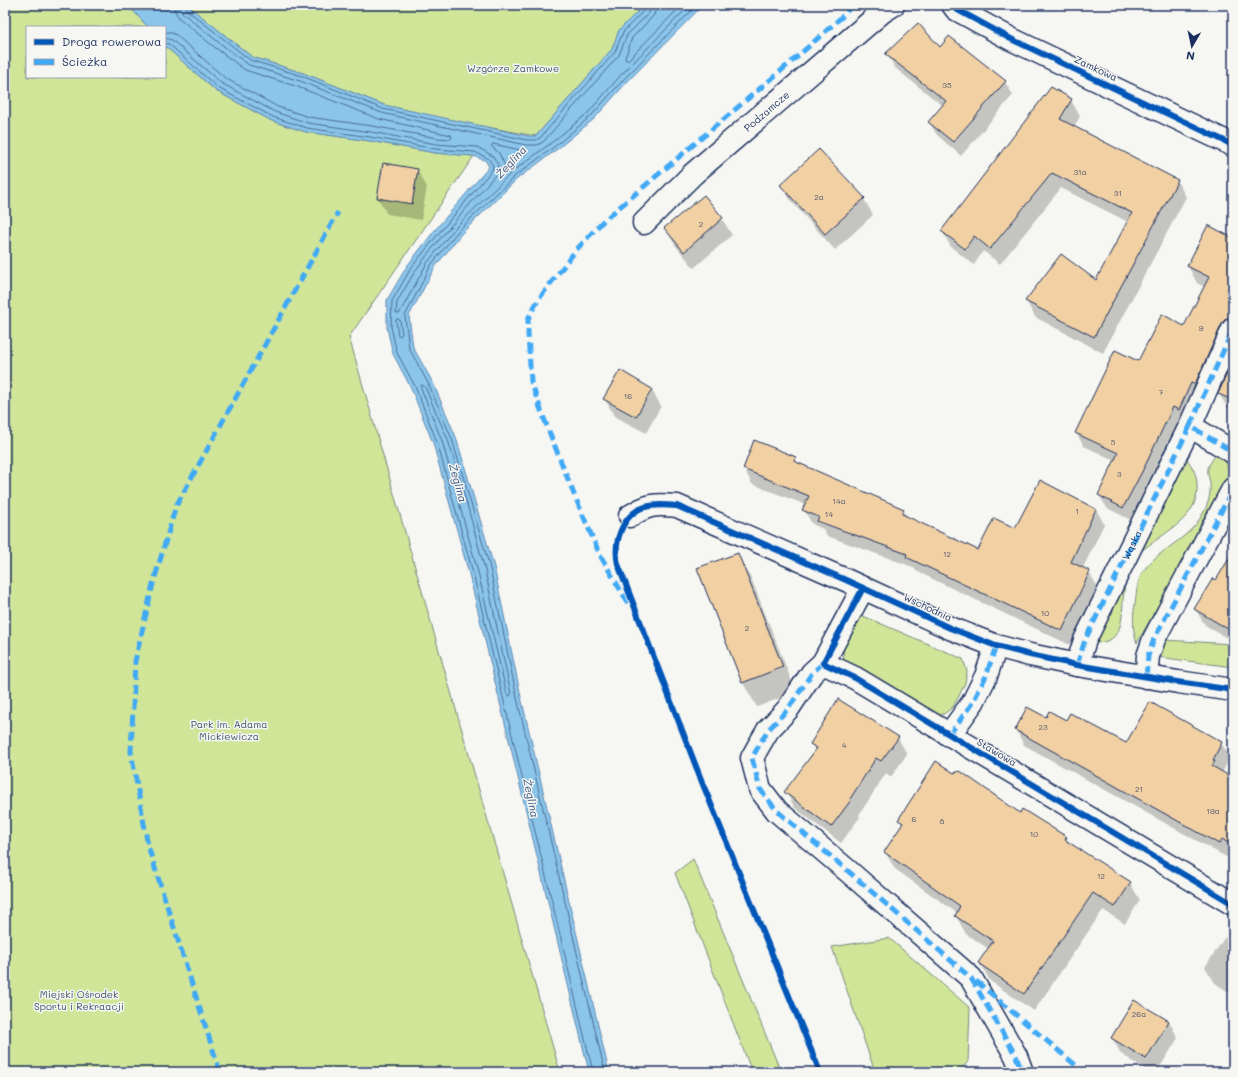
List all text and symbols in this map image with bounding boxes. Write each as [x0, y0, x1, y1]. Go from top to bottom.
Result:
legend [26, 26, 166, 78]
north arrow [1172, 26, 1212, 66]
text: Droga rowerowa [62, 33, 161, 49]
text: N [1185, 48, 1196, 64]
street label: Zamkowa [1072, 52, 1120, 84]
text: Ścieżka [62, 53, 107, 69]
park label: Wzgórze Zamkowe [467, 61, 559, 75]
house number: 35 [942, 80, 952, 90]
street label: Podzamcze [741, 88, 792, 135]
water label: Żeglina [492, 142, 530, 181]
house number: 31a [1073, 167, 1087, 177]
house number: 31 [1114, 188, 1122, 198]
house number: 2a [814, 192, 824, 202]
house number: 2 [699, 219, 703, 229]
house number: 9 [1199, 323, 1204, 333]
house number: 7 [1159, 387, 1164, 397]
house number: 16 [624, 391, 632, 401]
house number: 5 [1111, 437, 1116, 447]
water label: Żeglina [446, 462, 471, 504]
house number: 3 [1117, 469, 1122, 479]
house number: 14a [832, 496, 846, 506]
house number: 1 [1075, 506, 1079, 516]
house number: 14 [825, 509, 833, 519]
street label: Wąska [1118, 528, 1145, 562]
house number: 12 [943, 549, 951, 559]
street label: Wschodnia [901, 590, 955, 624]
house number: 10 [1041, 608, 1049, 618]
house number: 2 [745, 623, 749, 633]
park label: Park im. Adama Mickiewicza [191, 717, 267, 743]
house number: 23 [1038, 722, 1048, 732]
street label: Stawowa [975, 735, 1019, 769]
house number: 4 [842, 740, 847, 750]
water label: Żeglina [520, 777, 543, 819]
house number: 21 [1135, 784, 1143, 794]
house number: 19a [1206, 806, 1220, 816]
house number: 6 [912, 814, 917, 824]
house number: 8 [940, 816, 945, 826]
house number: 10 [1030, 829, 1038, 839]
house number: 12 [1097, 871, 1105, 881]
park label: Miejski Ośrodek Sportu i Rekraacji [34, 987, 124, 1013]
house number: 26a [1132, 1009, 1146, 1019]

